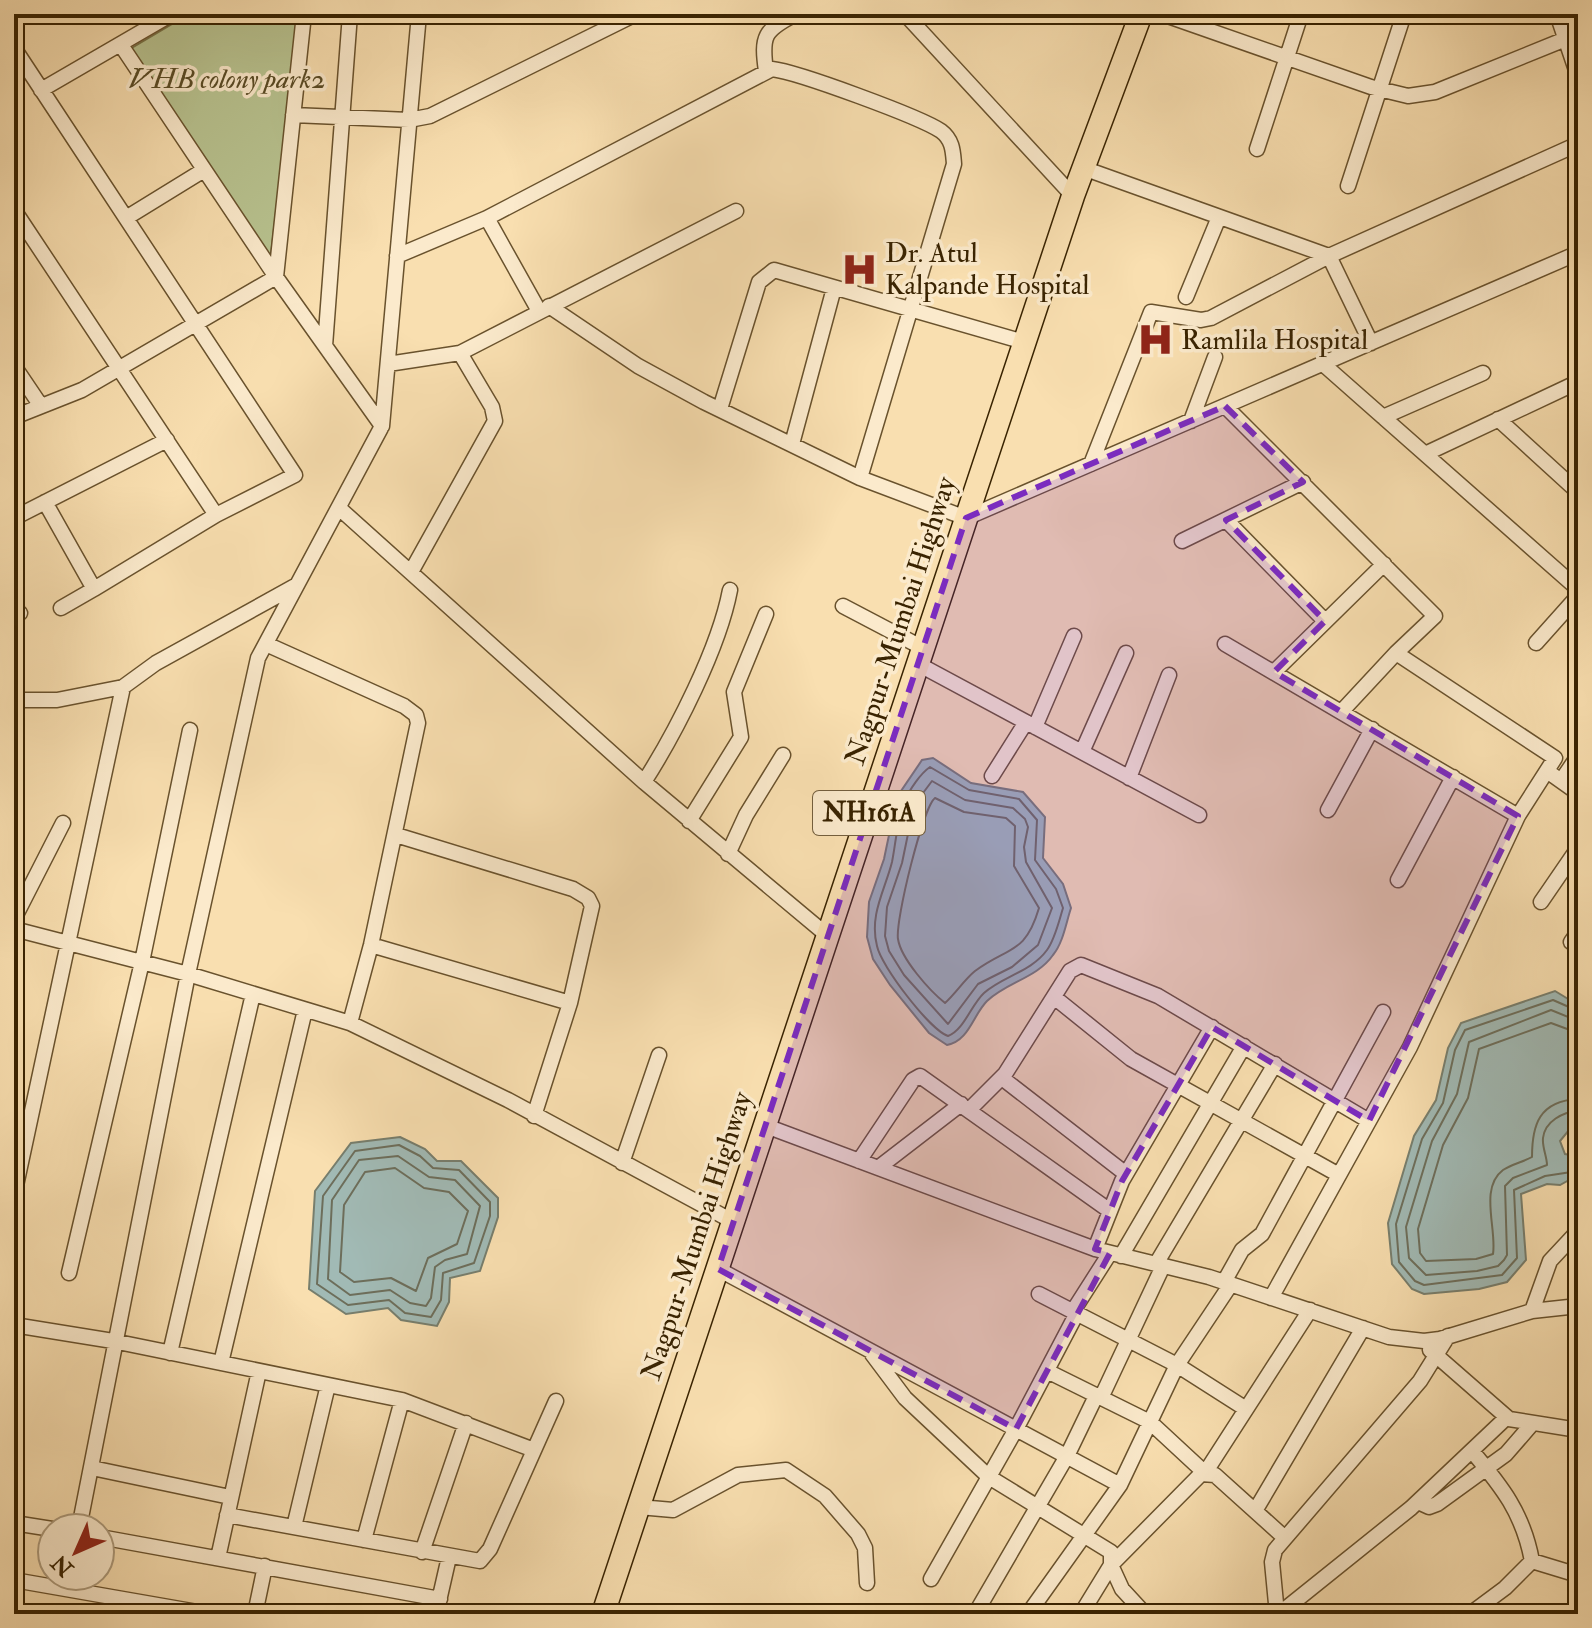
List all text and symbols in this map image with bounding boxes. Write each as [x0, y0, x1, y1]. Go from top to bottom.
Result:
park label: VHB colony park2 [129, 62, 325, 97]
place label: Dr. Atul Kalpande Hospital [885, 236, 1089, 303]
hospital icon: Dr. Atul Kalpande Hospital [840, 250, 878, 288]
hospital icon: Ramlila Hospital [1136, 321, 1174, 359]
place label: Ramlila Hospital [1181, 323, 1368, 358]
street label: Nagpur-Mumbai Highway [838, 472, 964, 770]
road number: NH161A [813, 791, 925, 835]
street label: Nagpur-Mumbai Highway [634, 1087, 760, 1385]
north arrow [36, 1512, 116, 1592]
text: N [45, 1548, 80, 1583]

